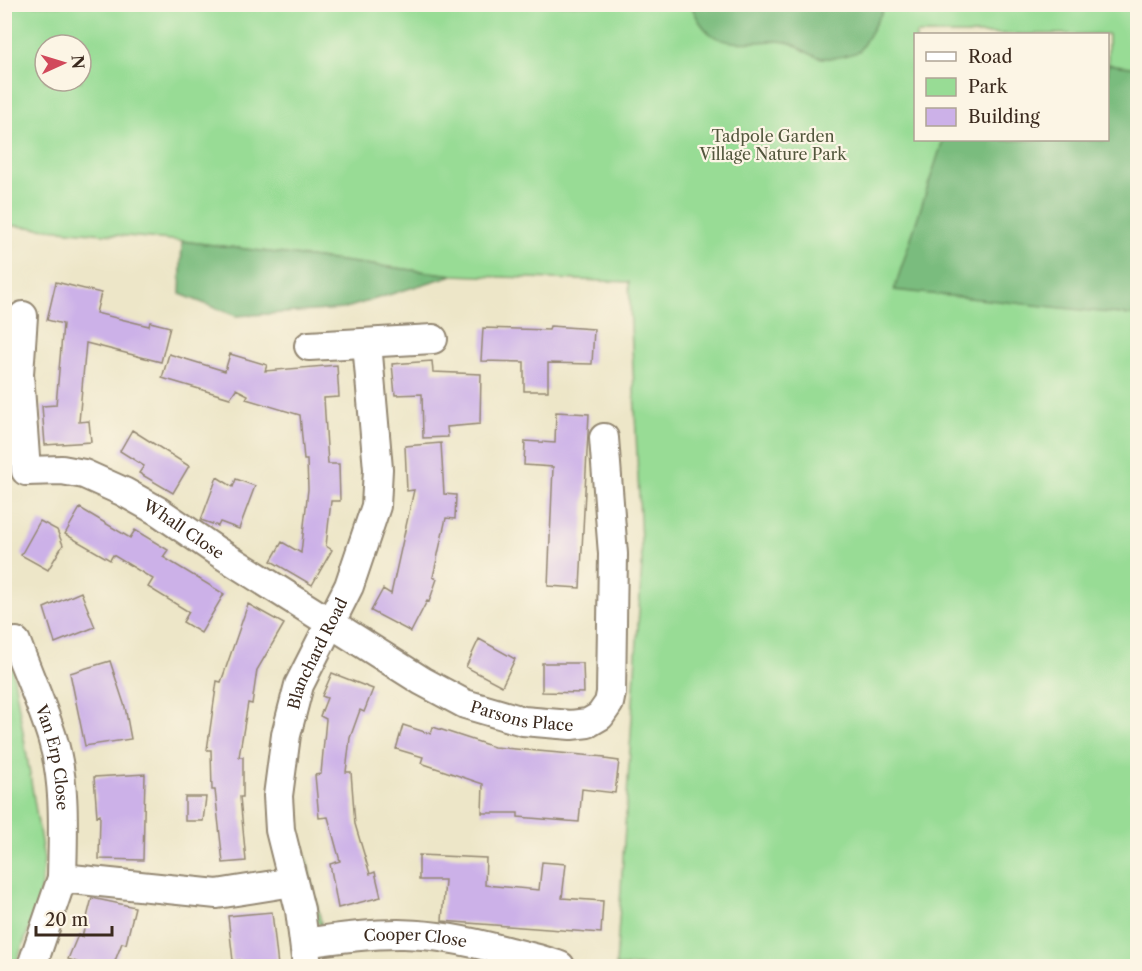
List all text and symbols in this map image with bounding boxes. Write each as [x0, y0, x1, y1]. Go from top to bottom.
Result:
north arrow [33, 33, 93, 93]
legend [914, 33, 1109, 141]
text: Road [968, 46, 1013, 68]
text: N [68, 54, 88, 70]
text: Park [968, 76, 1009, 98]
text: Building [968, 106, 1040, 128]
park label: Tadpole Garden Village Nature Park [698, 126, 847, 164]
street label: Whall Close [139, 494, 228, 563]
street label: Blanchard Road [283, 594, 352, 712]
street label: Parsons Place [468, 696, 574, 735]
street label: Van Erp Close [31, 701, 73, 811]
scale bar [36, 899, 112, 937]
text: 20 m [45, 909, 89, 931]
street label: Cooper Close [363, 924, 469, 951]

